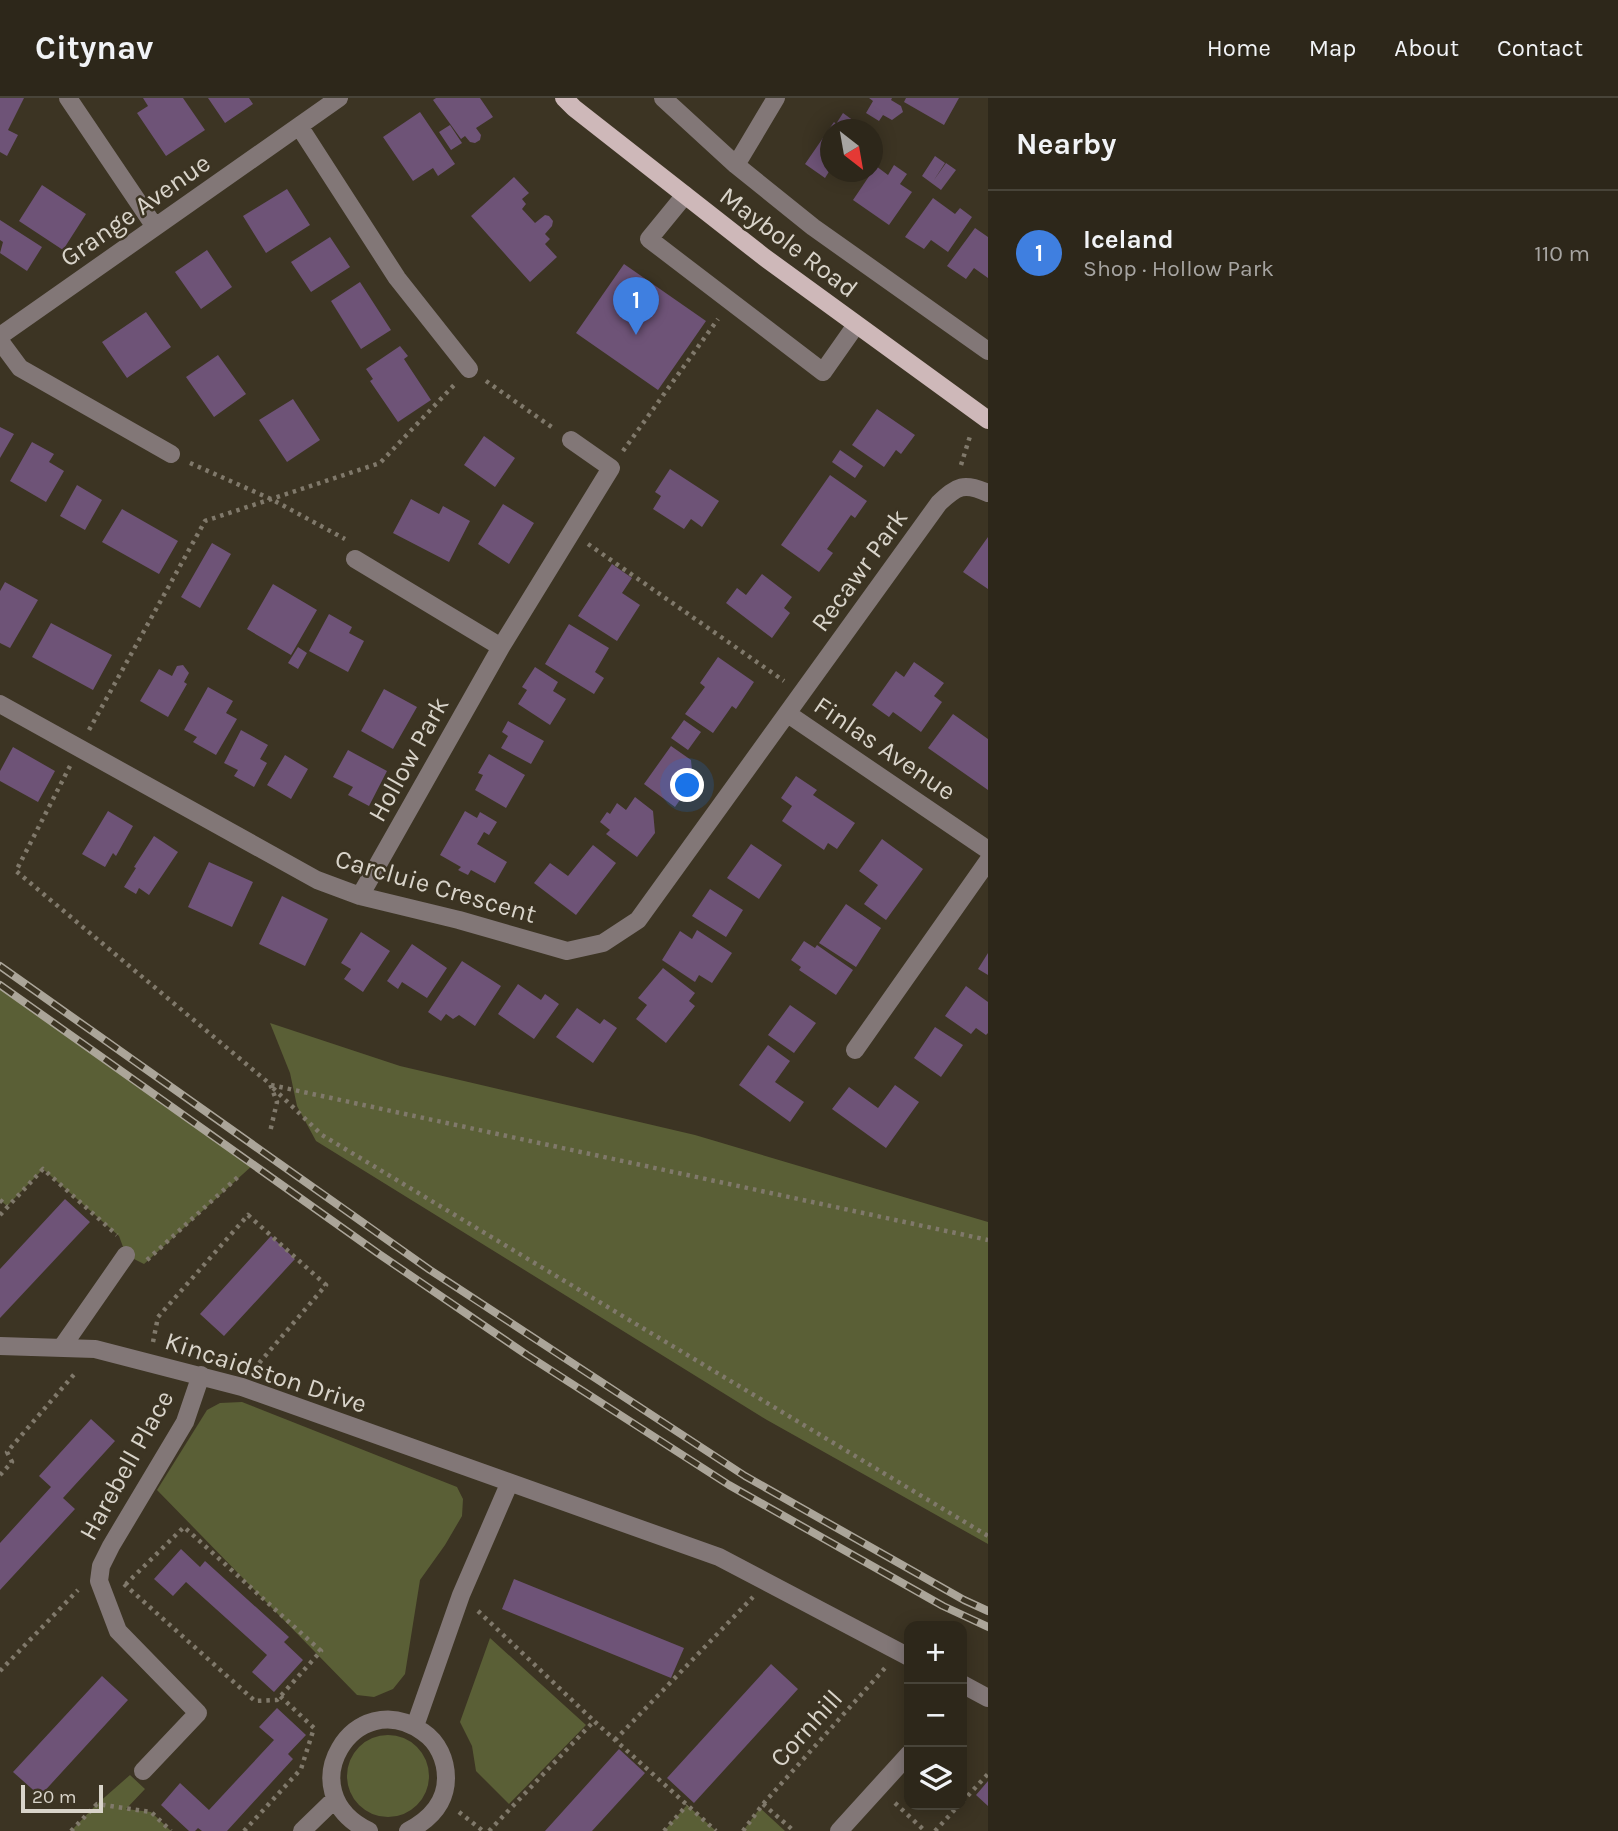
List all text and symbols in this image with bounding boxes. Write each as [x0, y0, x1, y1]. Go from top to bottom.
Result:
text: Citynav [35, 29, 153, 67]
text: Home [1207, 34, 1271, 62]
text: Map [1309, 34, 1356, 62]
text: About [1394, 34, 1459, 62]
text: Contact [1497, 34, 1583, 62]
north arrow [820, 119, 883, 182]
text: Nearby [1016, 126, 1116, 162]
street label: Grange Avenue [54, 147, 216, 274]
street label: Maybole Road [714, 180, 864, 304]
text: Iceland [1083, 224, 1174, 255]
text: 1 [1035, 240, 1043, 267]
text: 110 m [1534, 240, 1590, 267]
text: Shop · Hollow Park [1083, 255, 1274, 282]
pin: 1 [613, 277, 659, 335]
street label: Recawr Park [804, 503, 914, 638]
street label: Finlas Avenue [808, 690, 961, 807]
street label: Hollow Park [361, 691, 455, 827]
your location [670, 768, 704, 802]
street label: Carcluie Crescent [332, 843, 540, 930]
street label: Kincaidston Drive [161, 1325, 371, 1420]
street label: Harebell Place [72, 1385, 180, 1546]
map controls [904, 1621, 967, 1810]
button: + [904, 1621, 967, 1684]
street label: Cornhill [764, 1683, 849, 1773]
button: − [904, 1684, 967, 1747]
button: layers [904, 1747, 967, 1810]
scale bar [21, 1782, 103, 1814]
text: 20 m [32, 1786, 77, 1808]

